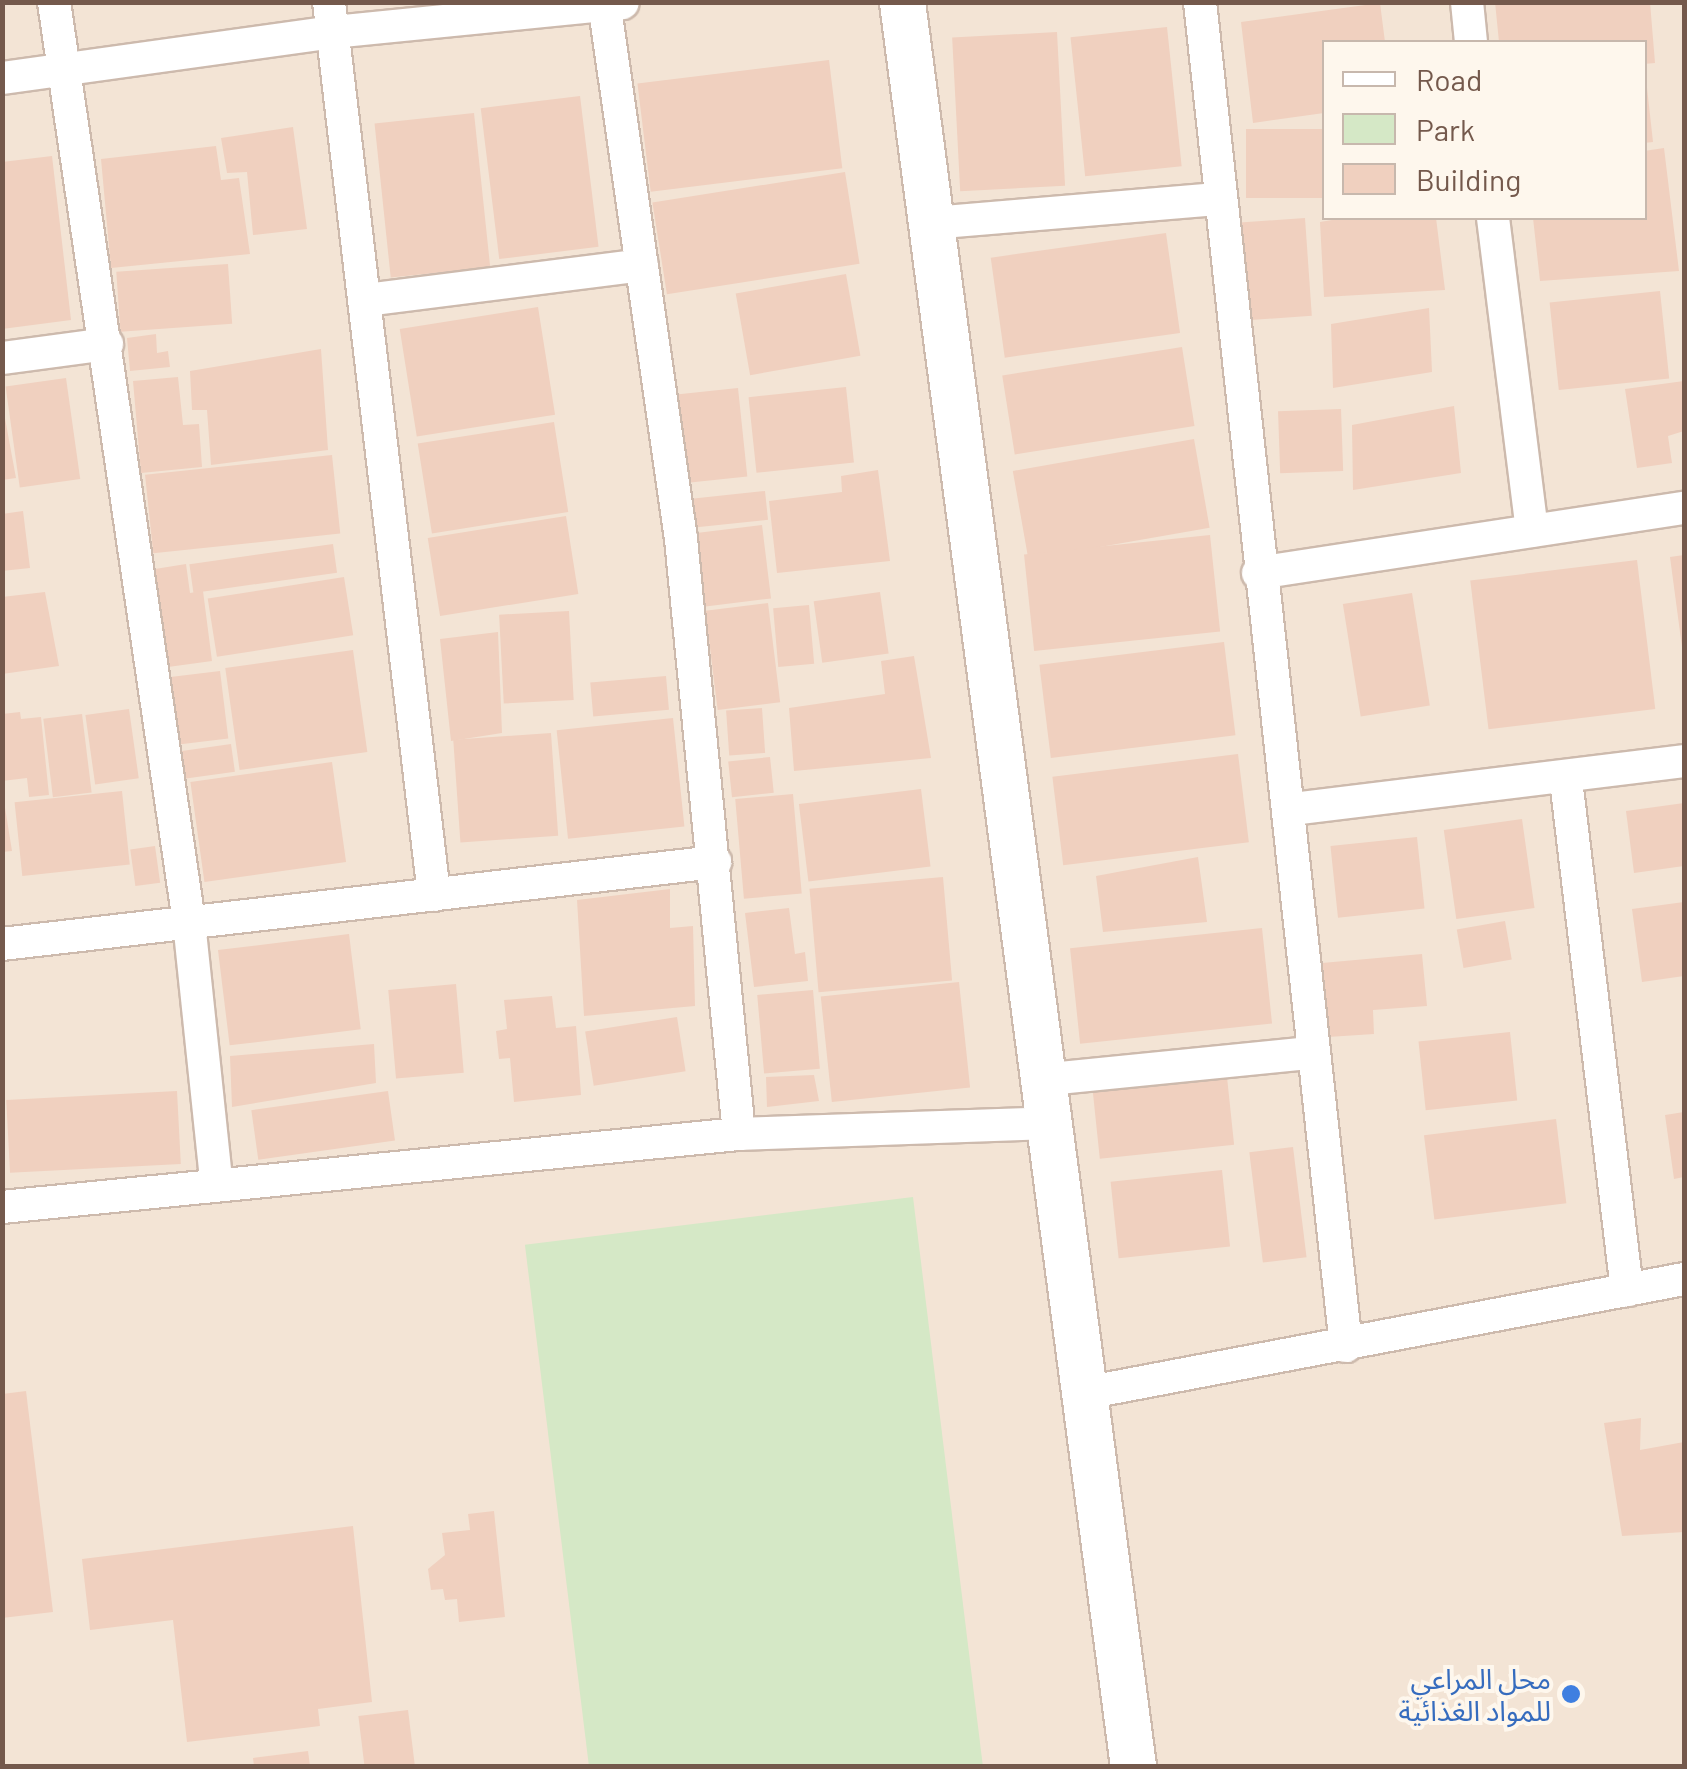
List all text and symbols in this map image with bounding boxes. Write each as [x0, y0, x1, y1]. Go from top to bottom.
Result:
legend [1322, 40, 1647, 220]
text: Road [1416, 61, 1482, 97]
text: Park [1416, 111, 1475, 147]
text: Building [1416, 161, 1521, 197]
place label: محل المراعي للمواد الغذائية [1399, 1661, 1551, 1727]
marker: محل المراعي للمواد الغذائية [1560, 1683, 1582, 1705]

